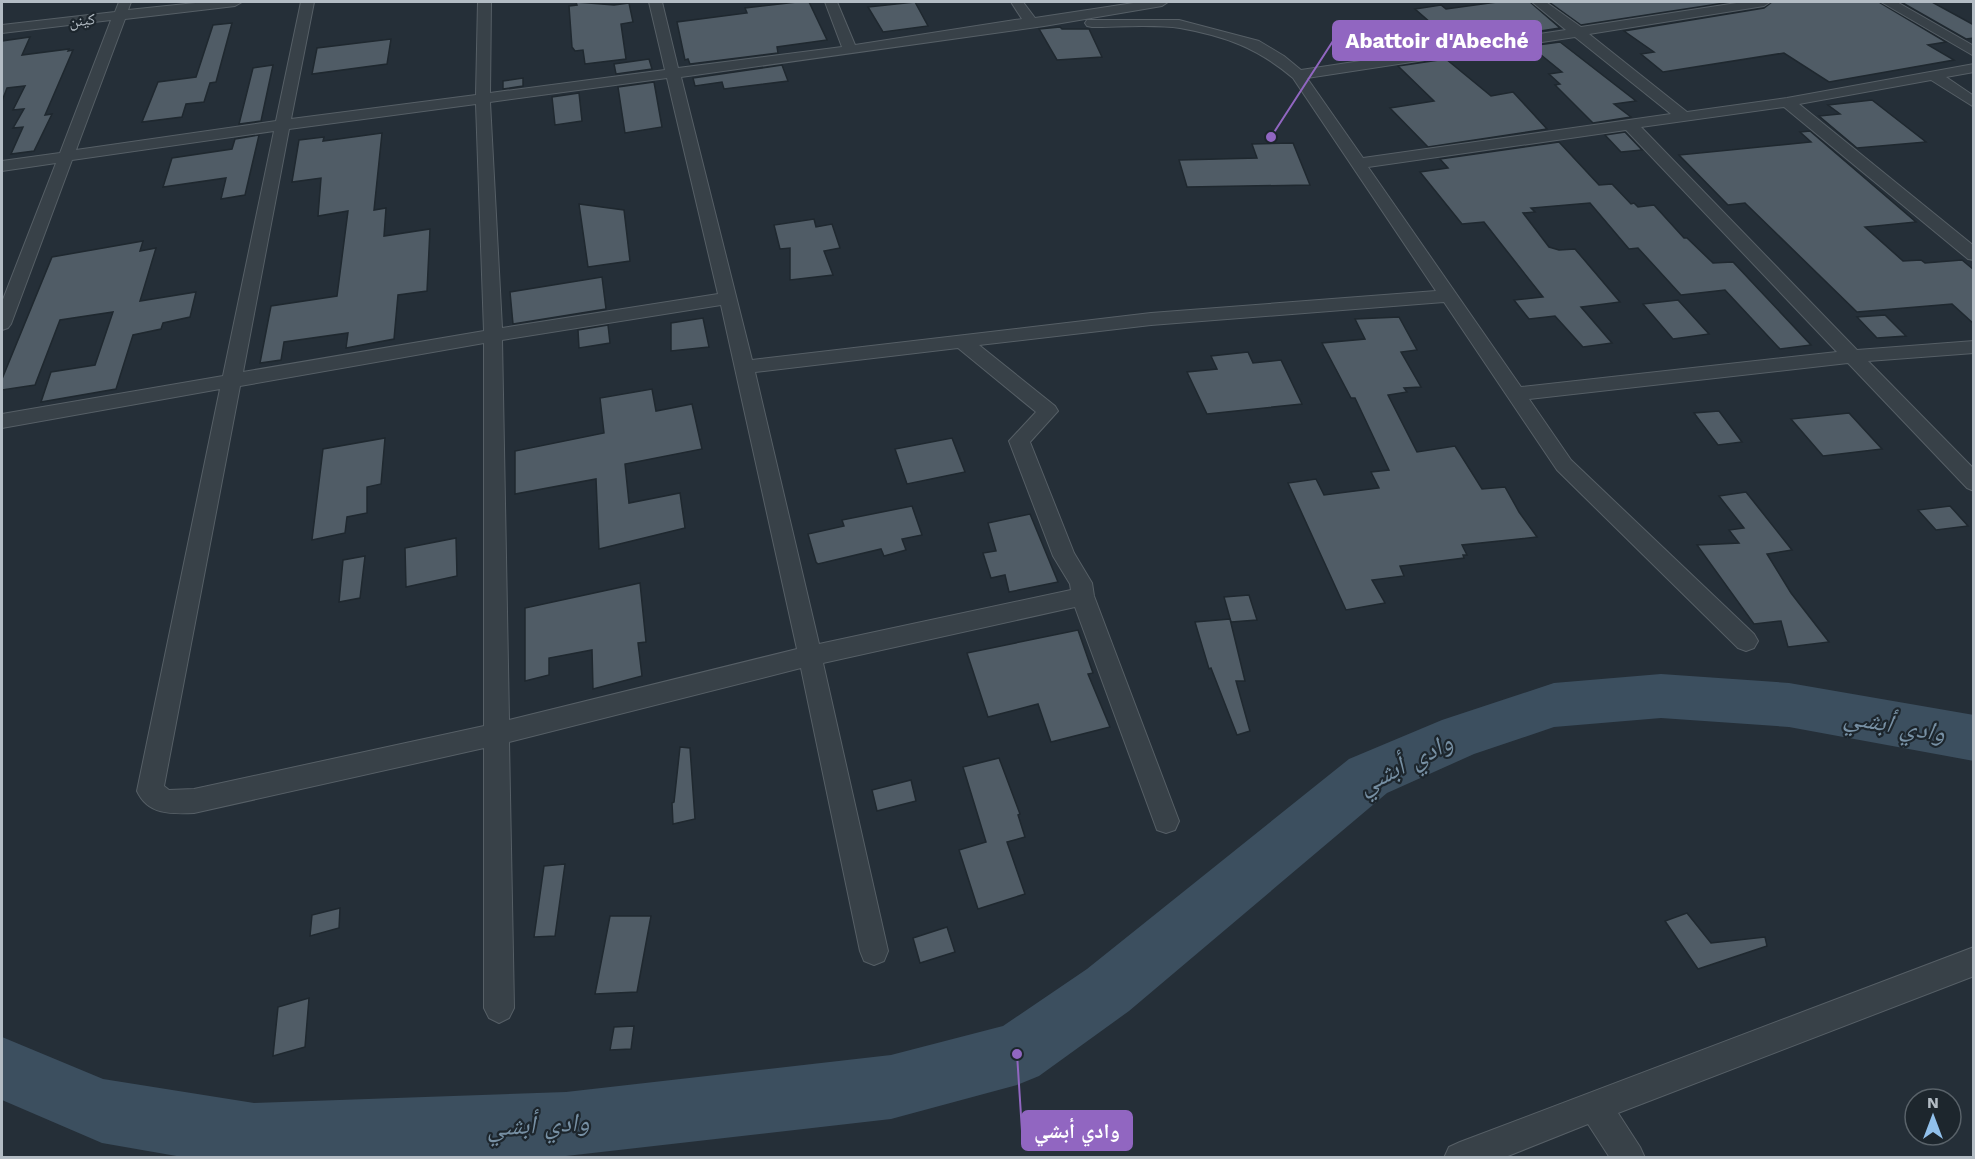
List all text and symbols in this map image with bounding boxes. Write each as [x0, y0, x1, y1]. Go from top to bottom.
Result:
street label: كينن [68, 9, 97, 32]
callout: Abattoir d'Abeché [1333, 21, 1541, 60]
text: Abattoir d'Abeché [1345, 28, 1529, 53]
water label: وادي أبشي [1841, 700, 1948, 753]
water label: وادي أبشي [1352, 726, 1460, 805]
north arrow [1903, 1087, 1963, 1147]
text: N [1927, 1093, 1939, 1112]
water label: وادي أبشي [486, 1106, 590, 1147]
callout: وادي أبشي [1022, 1111, 1132, 1150]
text: وادي أبشي [1034, 1117, 1120, 1147]

